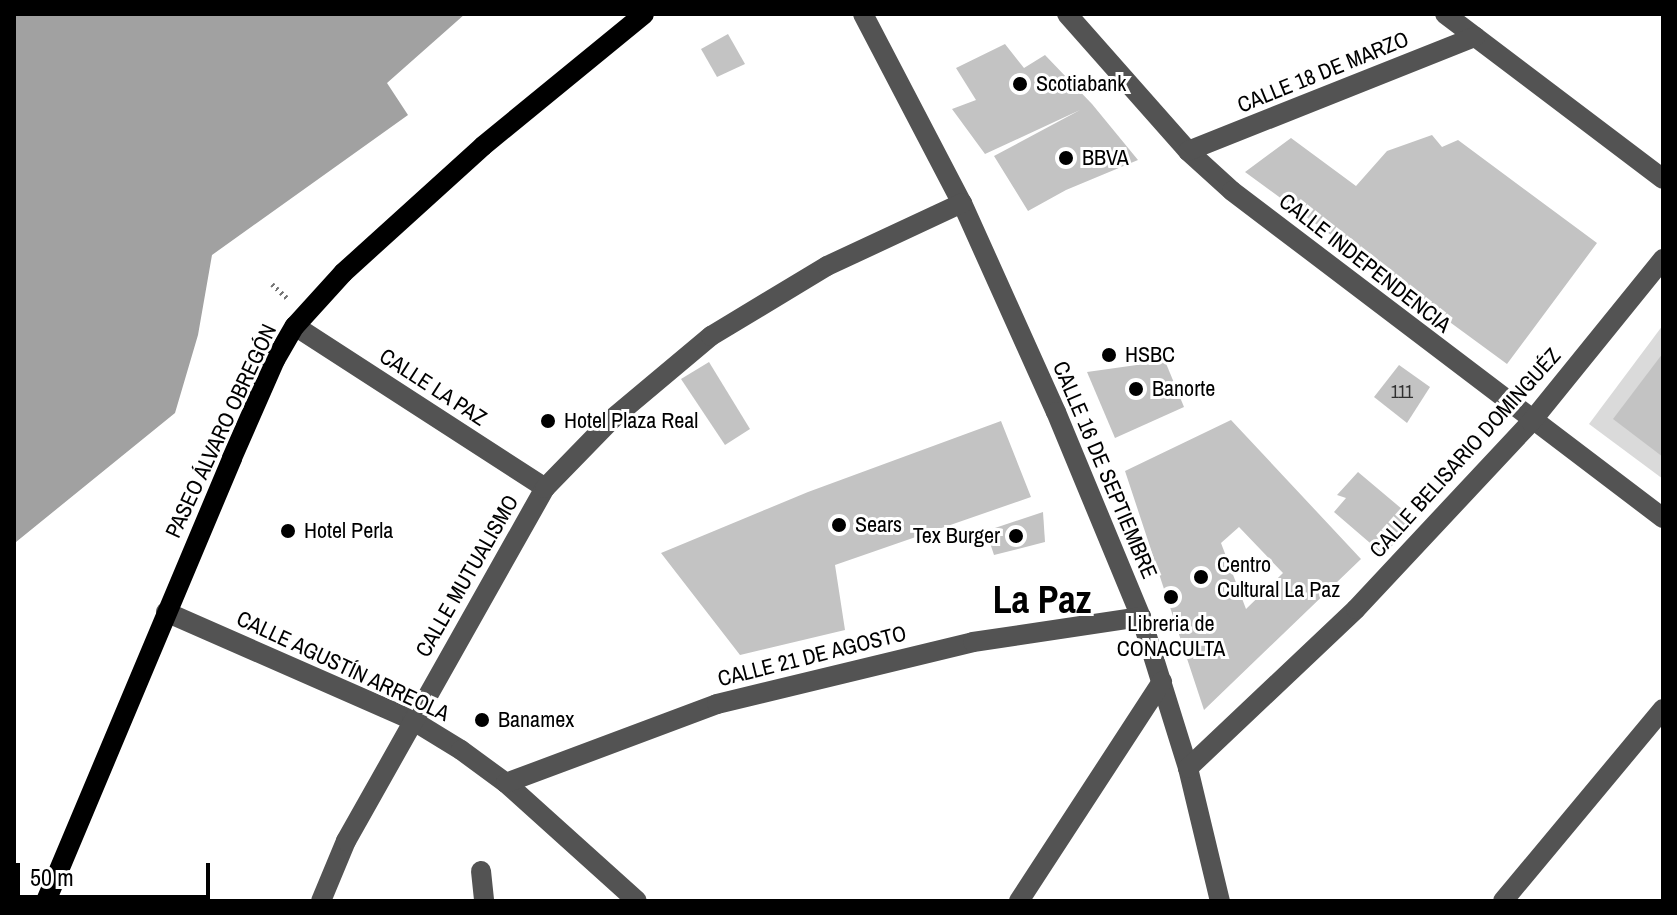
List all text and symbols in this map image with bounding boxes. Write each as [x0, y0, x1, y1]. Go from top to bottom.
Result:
street label: CALLE 18 DE MARZO [1233, 26, 1413, 118]
place label: Scotiabank [1036, 71, 1126, 97]
marker: Scotiabank [1011, 75, 1029, 93]
place label: BBVA [1082, 145, 1129, 171]
marker: BBVA [1057, 149, 1075, 167]
street label: CALLE INDEPENDENCIA [1274, 188, 1456, 338]
street label: PASEO ÁLVARO OBREGÓN [160, 320, 282, 542]
street label: CALLE LA PAZ [374, 342, 492, 432]
place label: HSBC [1125, 342, 1175, 368]
street label: CALLE BELISARIO DOMINGUÉZ [1364, 343, 1566, 563]
marker: HSBC [1100, 346, 1118, 364]
street label: CALLE 16 DE SEPTIEMBRE [1047, 357, 1163, 583]
place label: Banorte [1152, 376, 1215, 402]
marker: Banorte [1127, 380, 1145, 398]
house number: 111 [1391, 381, 1413, 403]
place label: Hotel Plaza Real [564, 408, 698, 434]
marker: Hotel Plaza Real [539, 412, 557, 430]
street label: CALLE MUTUALISMO [410, 490, 524, 662]
place label: Sears [855, 512, 902, 538]
marker: Sears [830, 516, 848, 534]
place label: Hotel Perla [304, 518, 393, 544]
marker: Hotel Perla [279, 522, 297, 540]
place label: Tex Burger [913, 523, 1000, 549]
marker: Tex Burger [1007, 527, 1025, 545]
place label: Centro Cultural La Paz [1217, 551, 1340, 602]
marker: Centro Cultural La Paz [1192, 568, 1210, 586]
district label: La Paz [993, 577, 1091, 623]
marker: Libreria de CONACULTA [1162, 588, 1180, 606]
street label: CALLE AGUSTÍN ARREOLA [232, 605, 454, 727]
place label: Libreria de CONACULTA [1117, 610, 1225, 662]
street label: CALLE 21 DE AGOSTO [715, 620, 909, 692]
place label: Banamex [498, 707, 574, 733]
marker: Banamex [473, 711, 491, 729]
scale bar [20, 847, 214, 897]
text: 50 m [30, 861, 74, 893]

